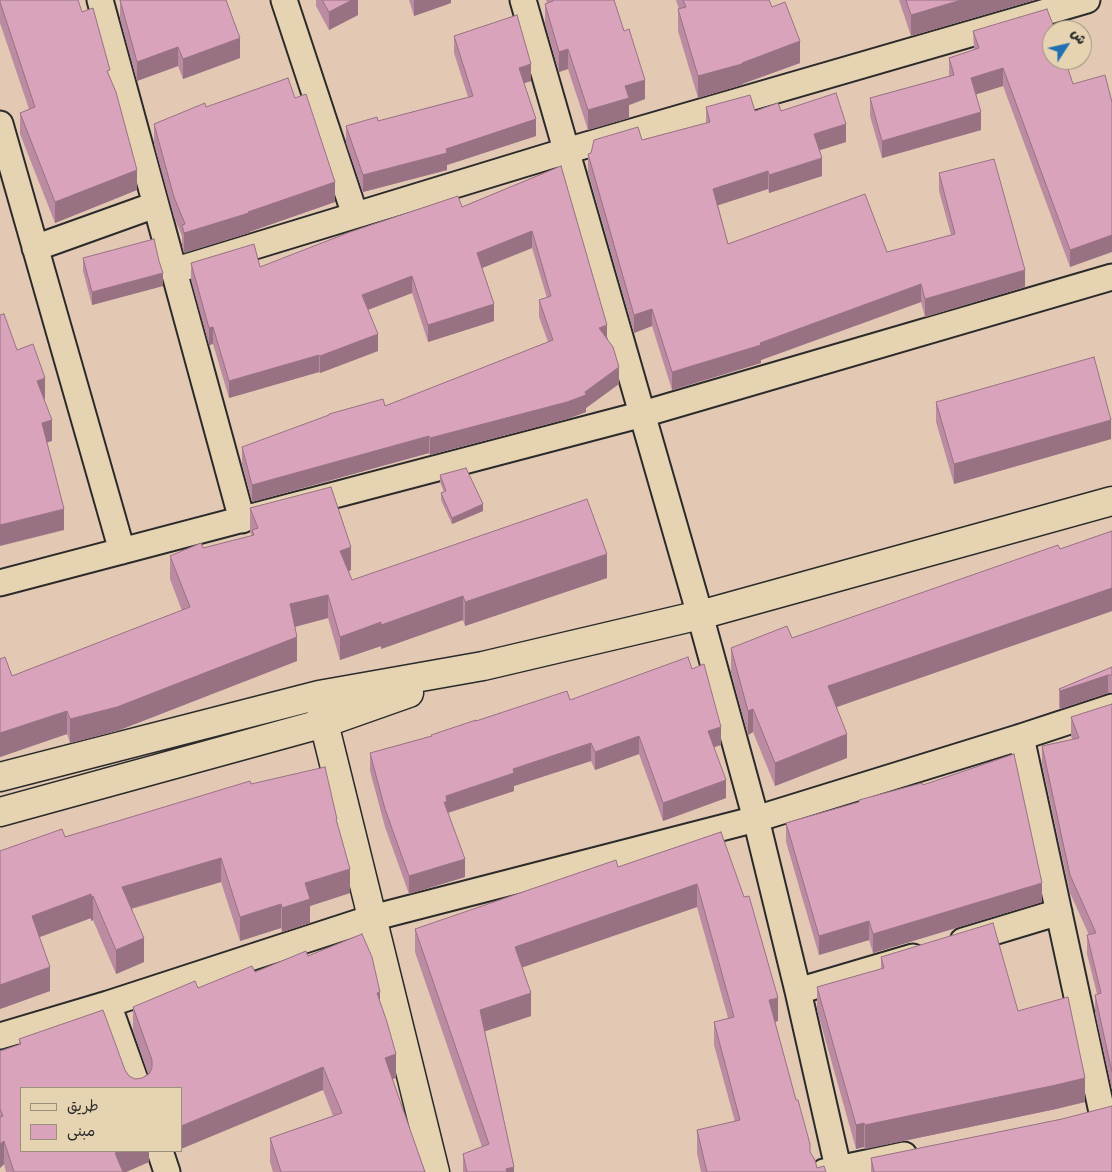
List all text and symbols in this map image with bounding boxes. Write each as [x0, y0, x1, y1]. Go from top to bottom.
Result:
north arrow [1042, 20, 1092, 70]
text: ش [1067, 25, 1090, 48]
legend [20, 1087, 182, 1152]
text: طريق [67, 1097, 99, 1116]
text: مبنى [67, 1122, 95, 1141]

